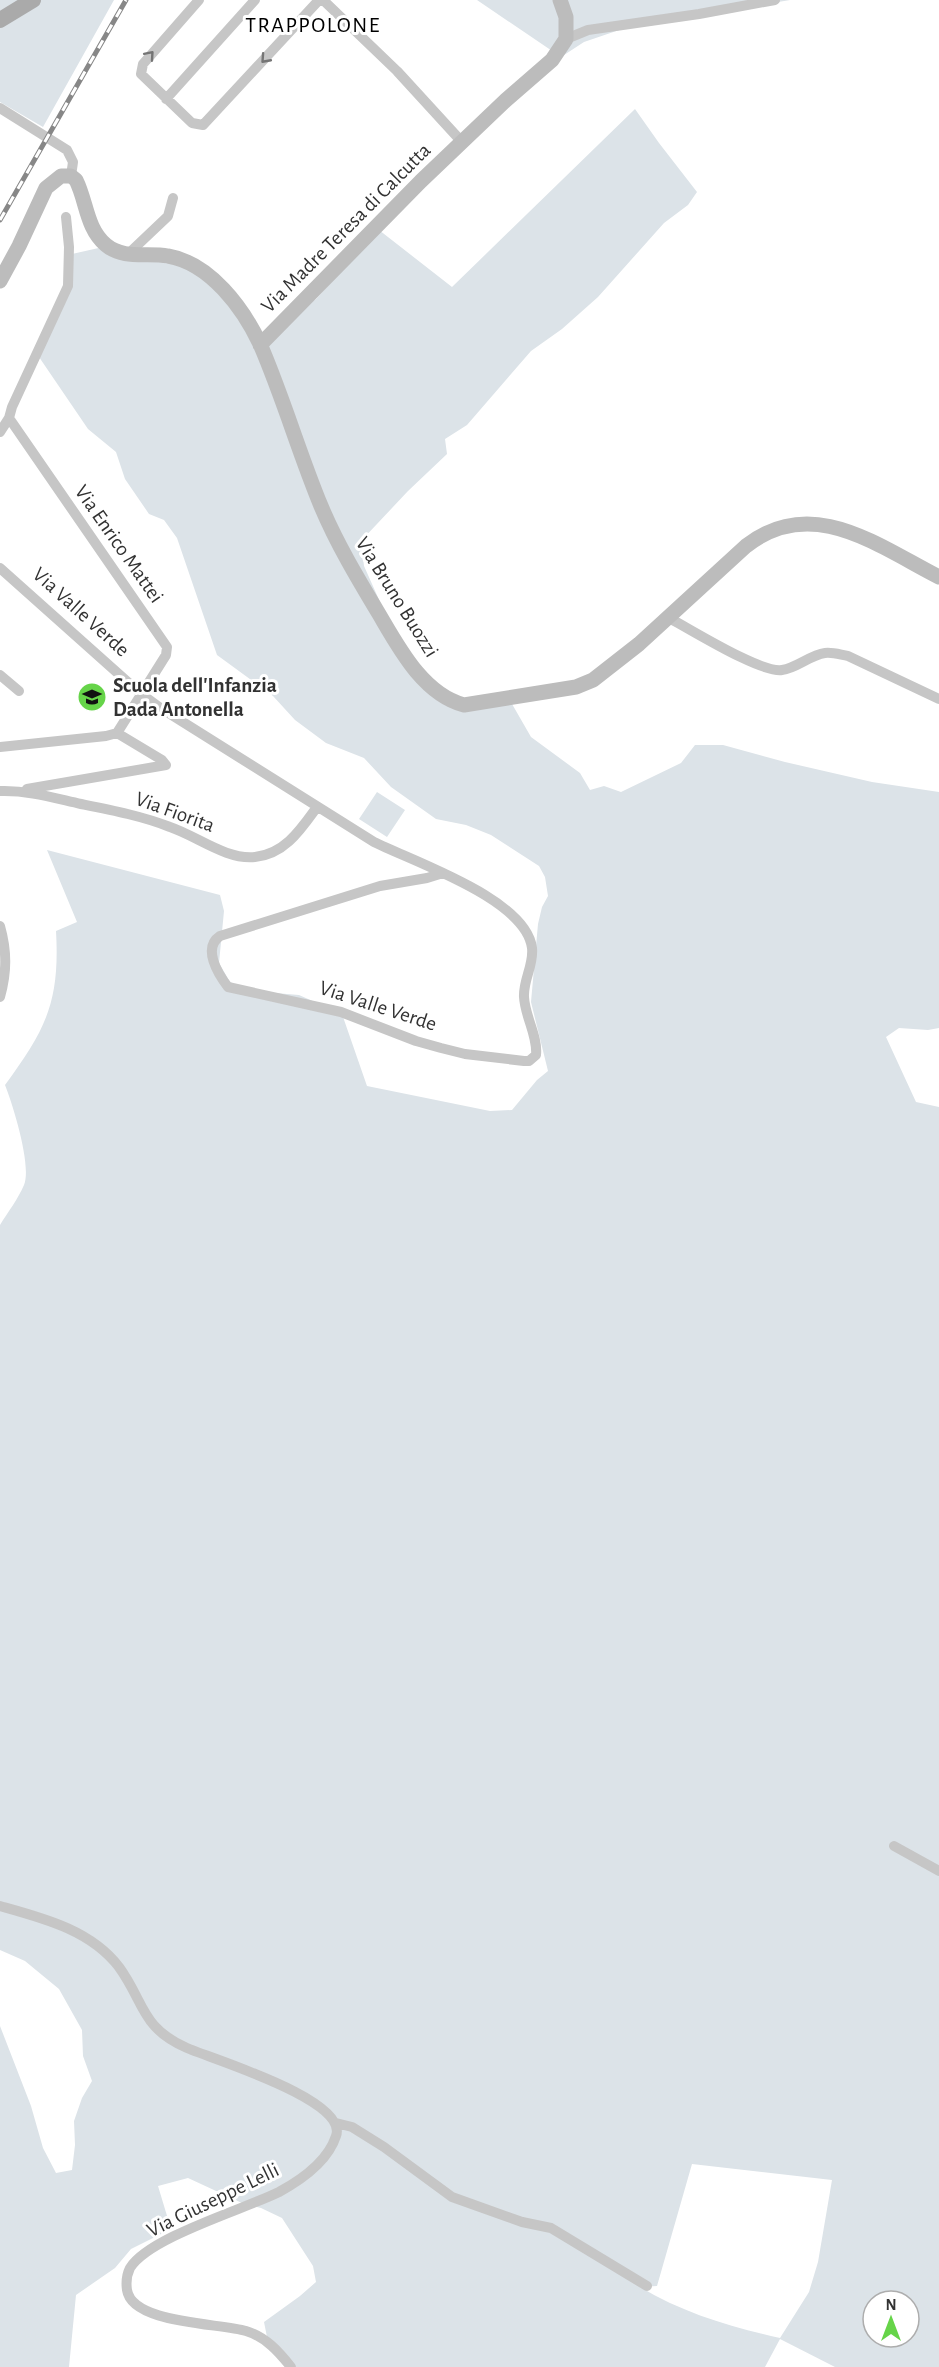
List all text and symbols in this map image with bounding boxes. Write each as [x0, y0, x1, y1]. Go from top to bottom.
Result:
district label: TRAPPOLONE [245, 14, 381, 36]
one-way arrow [143, 51, 154, 62]
one-way arrow [261, 52, 272, 62]
street label: Via Madre Teresa di Calcutta [257, 139, 435, 317]
street label: Via Enrico Mattei [71, 481, 167, 607]
street label: Via Bruno Buozzi [352, 533, 442, 661]
street label: Via Valle Verde [29, 563, 133, 661]
place label: Scuola dell'Infanzia Dada Antonella [113, 675, 277, 720]
school or university icon: Scuola dell'Infanzia Dada Antonella [76, 681, 108, 713]
street label: Via Fiorita [133, 788, 218, 836]
street label: Via Valle Verde [317, 977, 439, 1035]
street label: Via Giuseppe Lelli [144, 2159, 282, 2241]
north arrow [861, 2289, 921, 2349]
text: N [885, 2297, 897, 2313]

